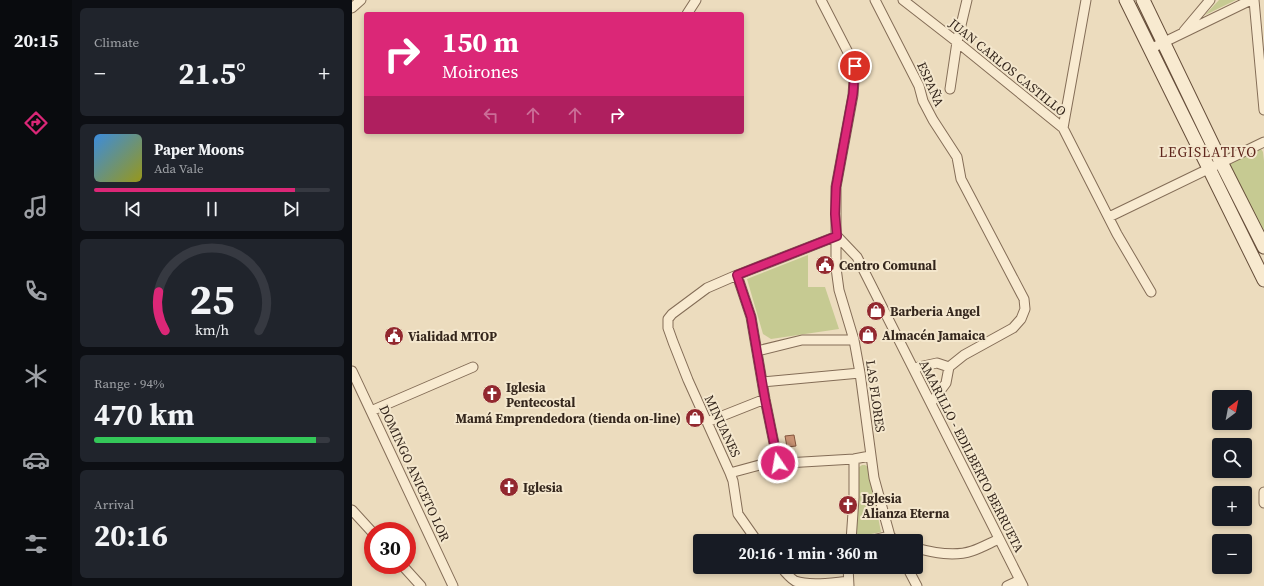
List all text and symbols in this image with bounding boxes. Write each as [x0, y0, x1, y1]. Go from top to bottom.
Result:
street label: JUAN CARLOS CASTILLO [945, 14, 1070, 120]
text: 150 m [442, 23, 519, 61]
text: 20:15 [14, 28, 58, 53]
icon: right [376, 28, 428, 80]
text: Climate [94, 34, 139, 51]
pin [838, 49, 872, 83]
text: 21.5° [178, 53, 246, 94]
icon: arrive [844, 55, 866, 77]
text: − [94, 58, 106, 88]
text: + [318, 58, 330, 88]
text: Moirones [442, 59, 518, 84]
street label: ESPAÑA [913, 59, 948, 110]
icon: left [480, 104, 502, 126]
icon: ahead [522, 104, 544, 126]
icon: ahead [564, 104, 586, 126]
icon: right [606, 104, 628, 126]
icon: directions [22, 109, 50, 137]
text: Paper Moons [154, 139, 244, 160]
district label: LEGISLATIVO [1159, 142, 1257, 162]
text: Ada Vale [154, 160, 204, 177]
icon: music [22, 193, 50, 221]
icon: previous [122, 198, 144, 220]
icon: pause [201, 198, 223, 220]
icon: next [280, 198, 302, 220]
public building icon: Centro Comunal [814, 254, 836, 276]
place label: Centro Comunal [839, 257, 936, 274]
text: 25 [189, 271, 235, 328]
icon: phone [22, 277, 50, 305]
shop icon: Barberia Angel [865, 300, 887, 322]
place label: Barberia Angel [890, 303, 980, 320]
text: km/h [195, 320, 229, 340]
shop icon: Almacén Jamaica [857, 324, 879, 346]
public building icon: Vialidad MTOP [383, 325, 405, 347]
place label: Almacén Jamaica [882, 327, 985, 344]
place label: Vialidad MTOP [408, 328, 497, 345]
street label: AMARILLO - EDILBERTO BERRUETA [915, 357, 1028, 556]
street label: LAS FLORES [862, 359, 889, 434]
icon: climate [22, 362, 50, 390]
text: Range · 94% [94, 375, 165, 392]
place label: Iglesia Pentecostal [506, 379, 575, 411]
church icon: Iglesia Pentecostal [481, 383, 503, 405]
north arrow [1212, 390, 1252, 430]
map controls [1212, 390, 1252, 574]
street label: MINUANES [701, 392, 745, 460]
text: 470 km [94, 394, 194, 435]
street label: DOMINGO ANICETO LOR [375, 402, 454, 545]
shop icon: Mamá Emprendedora (tienda on-line) [684, 407, 706, 429]
place label: Mamá Emprendedora (tienda on-line) [456, 410, 681, 427]
button: search [1212, 438, 1252, 478]
position arrow [757, 442, 799, 484]
icon: car [22, 446, 50, 474]
church icon: Iglesia [498, 476, 520, 498]
place label: Iglesia [523, 479, 563, 496]
button: + [1212, 486, 1252, 526]
place label: Iglesia Alianza Eterna [862, 490, 950, 522]
church icon: Iglesia Alianza Eterna [837, 494, 859, 516]
text: Arrival [94, 496, 134, 513]
text: 20:16 [94, 515, 168, 556]
speed limit sign: 30 [364, 522, 416, 574]
icon: filters [22, 530, 50, 558]
button: − [1212, 534, 1252, 574]
text: 20:16 · 1 min · 360 m [739, 543, 878, 564]

